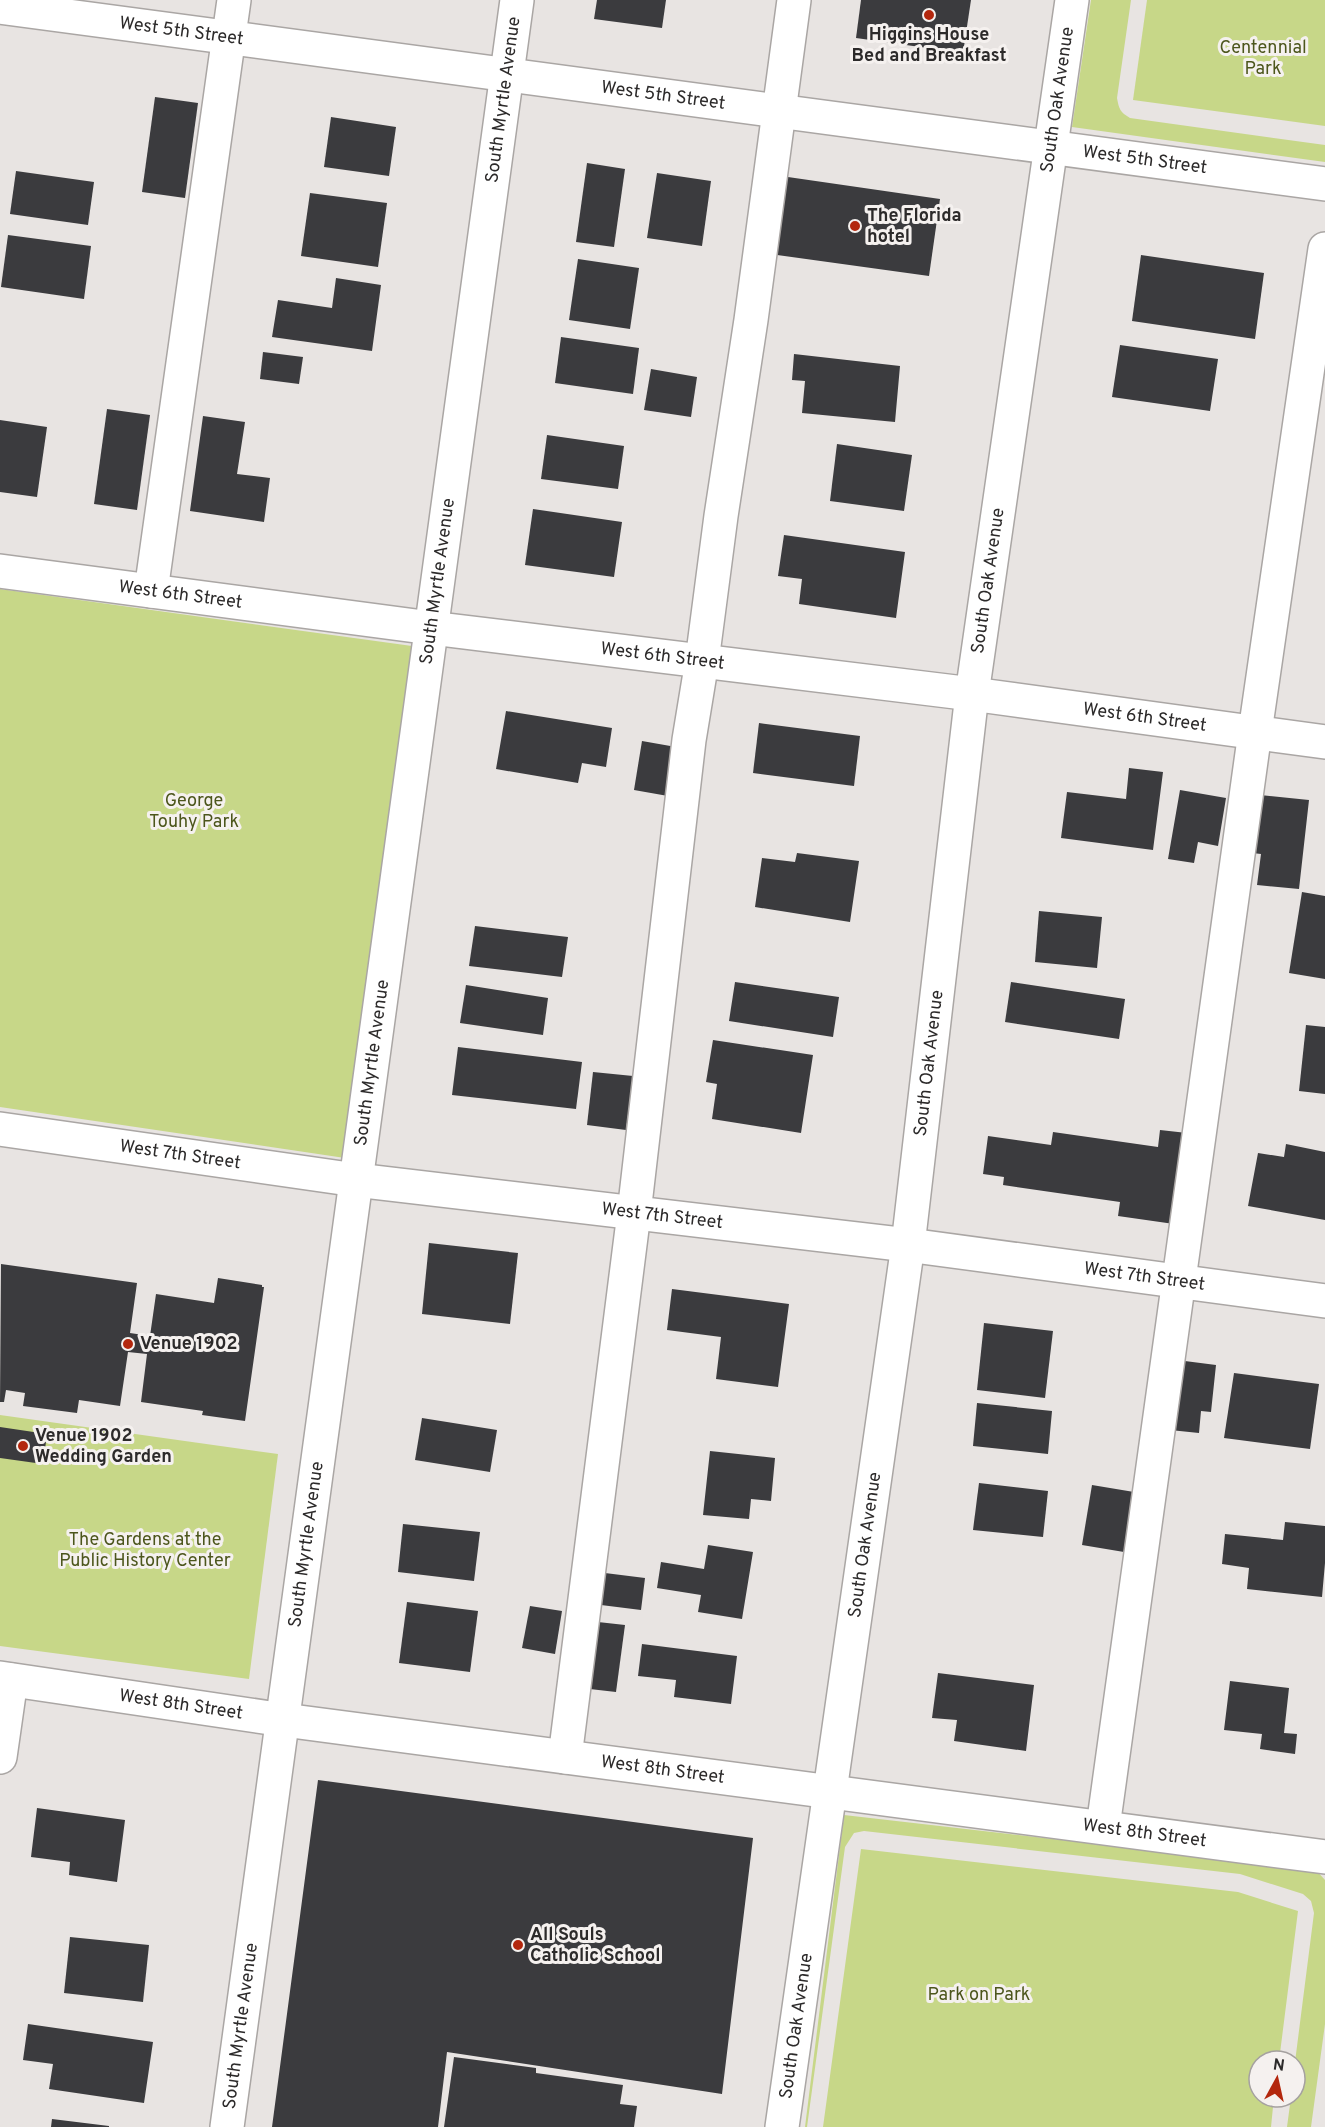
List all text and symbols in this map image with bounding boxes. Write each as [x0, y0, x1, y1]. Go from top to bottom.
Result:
marker: Higgins House Bed and Breakfast [922, 8, 936, 22]
street label: West 5th Street [118, 12, 245, 51]
street label: South Myrtle Avenue [481, 15, 526, 184]
place label: Higgins House Bed and Breakfast [852, 24, 1006, 68]
street label: South Oak Avenue [1036, 25, 1079, 174]
park label: Centennial Park [1219, 37, 1307, 81]
street label: West 5th Street [600, 76, 727, 115]
street label: West 5th Street [1081, 140, 1208, 180]
place label: The Florida hotel [867, 205, 962, 249]
marker: The Florida hotel [848, 219, 862, 233]
street label: South Myrtle Avenue [415, 497, 460, 666]
street label: South Oak Avenue [966, 506, 1010, 655]
street label: West 6th Street [117, 575, 244, 614]
street label: West 6th Street [599, 637, 726, 675]
street label: West 6th Street [1081, 698, 1208, 737]
park label: George Touhy Park [149, 790, 239, 834]
street label: South Myrtle Avenue [349, 978, 395, 1147]
street label: South Oak Avenue [909, 989, 949, 1138]
street label: West 7th Street [118, 1135, 242, 1175]
street label: West 7th Street [600, 1197, 724, 1235]
street label: West 7th Street [1082, 1257, 1207, 1296]
place label: Venue 1902 [140, 1333, 238, 1356]
marker: Venue 1902 [121, 1337, 135, 1351]
place label: Venue 1902 Wedding Garden [35, 1425, 172, 1469]
marker: Venue 1902 Wedding Garden [16, 1439, 30, 1453]
street label: South Myrtle Avenue [284, 1460, 329, 1629]
street label: South Oak Avenue [843, 1470, 887, 1619]
park label: The Gardens at the Public History Center [59, 1529, 231, 1573]
street label: West 8th Street [118, 1684, 244, 1725]
street label: West 8th Street [599, 1750, 726, 1789]
street label: West 8th Street [1081, 1814, 1208, 1853]
place label: All Souls Catholic School [530, 1924, 660, 1968]
marker: All Souls Catholic School [511, 1938, 525, 1952]
street label: South Myrtle Avenue [218, 1941, 263, 2110]
street label: South Oak Avenue [775, 1952, 818, 2100]
park label: Park on Park [928, 1984, 1030, 2007]
north arrow [1247, 2049, 1307, 2109]
text: N [1272, 2055, 1286, 2077]

